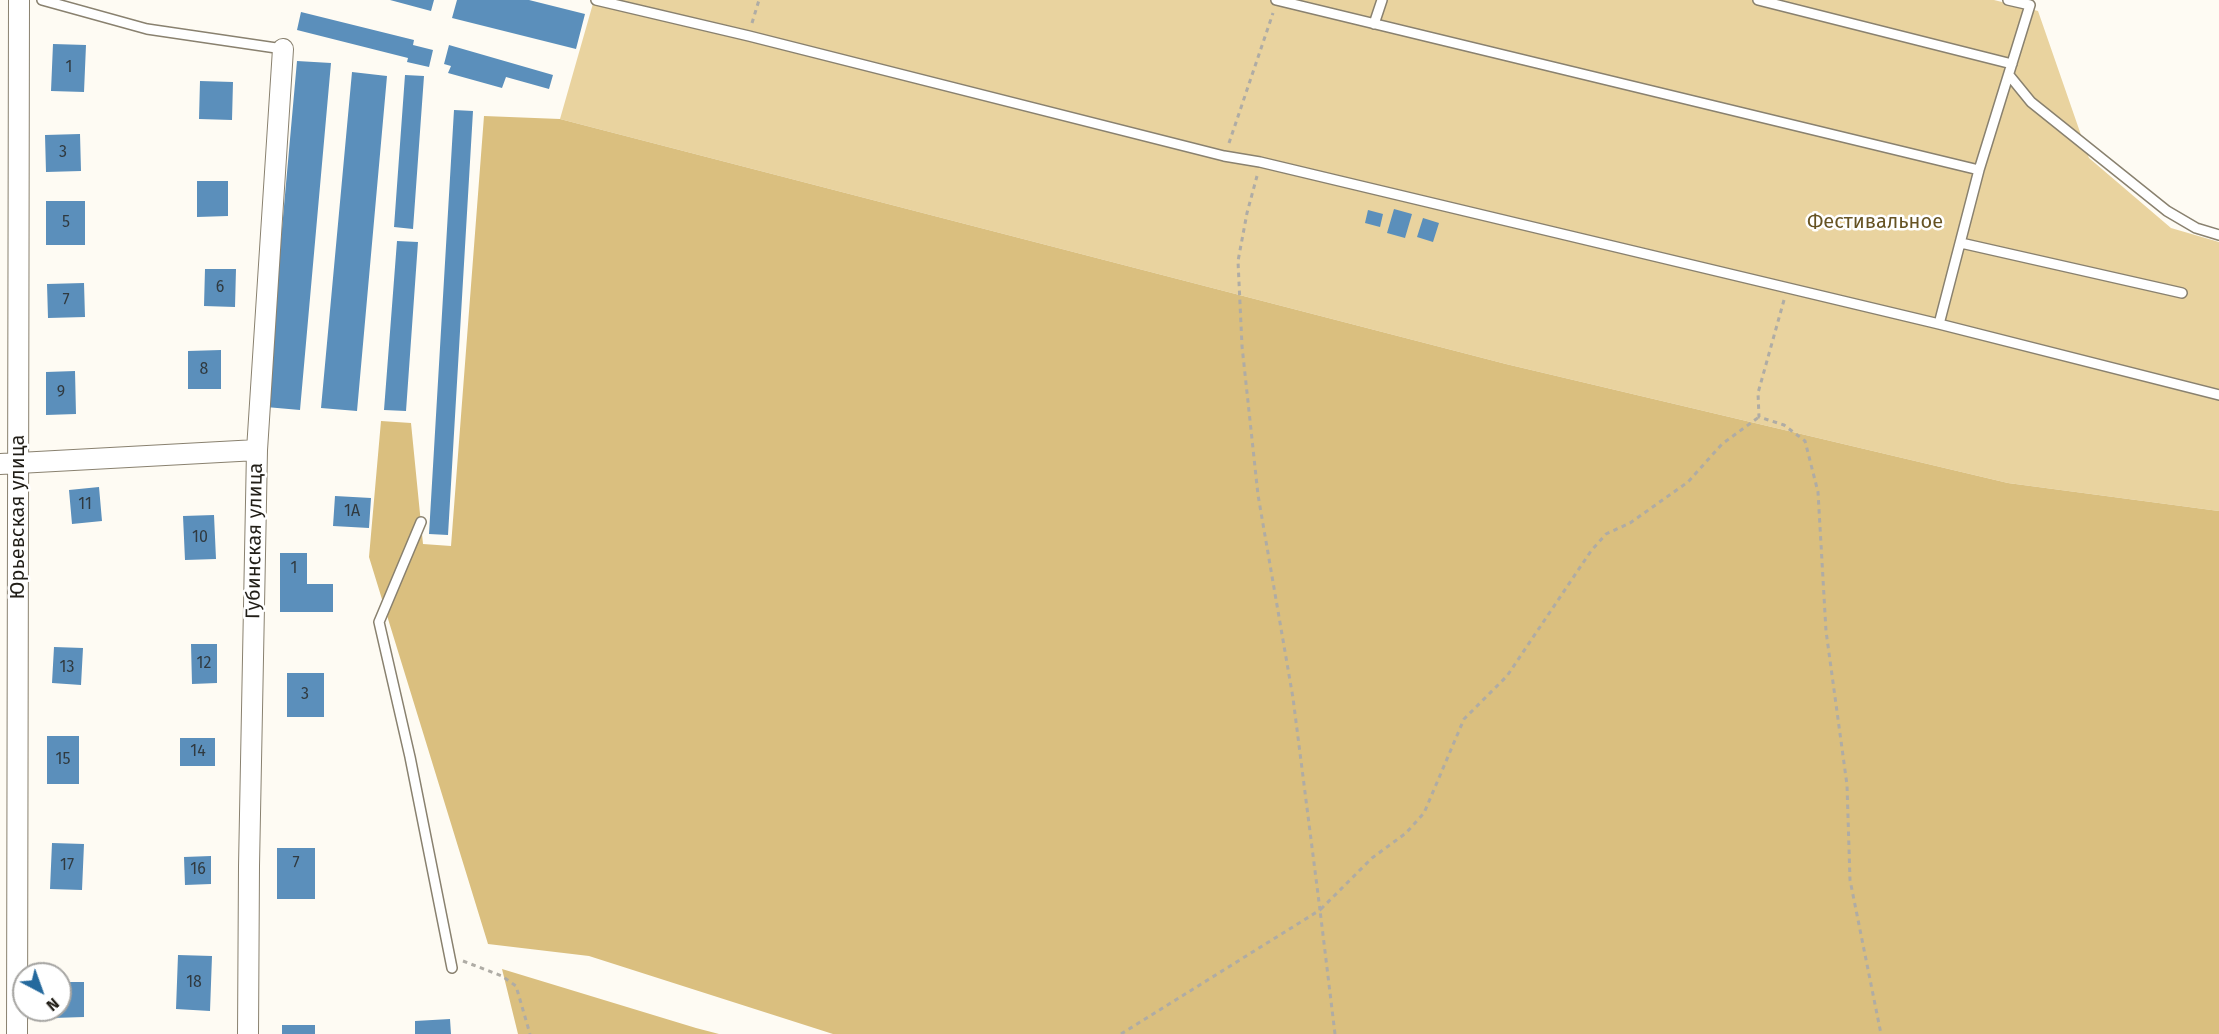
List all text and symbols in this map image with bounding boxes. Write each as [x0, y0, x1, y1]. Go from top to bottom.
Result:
house number: 1 [66, 58, 72, 78]
house number: 3 [59, 143, 67, 163]
park label: Фестивальное [1807, 210, 1943, 234]
house number: 5 [62, 213, 70, 233]
house number: 6 [216, 278, 224, 298]
house number: 7 [62, 291, 70, 311]
house number: 8 [200, 360, 208, 380]
house number: 9 [57, 383, 65, 403]
street label: Юрьевская улица [6, 435, 30, 599]
street label: Губинская улица [242, 463, 268, 619]
house number: 11 [78, 495, 92, 515]
house number: 1А [344, 502, 360, 522]
house number: 10 [192, 528, 208, 548]
house number: 1 [291, 559, 297, 579]
house number: 12 [197, 654, 211, 674]
house number: 13 [60, 658, 74, 678]
house number: 3 [301, 685, 309, 705]
house number: 14 [190, 742, 206, 762]
house number: 15 [56, 750, 70, 770]
house number: 7 [292, 854, 300, 874]
house number: 17 [60, 856, 74, 876]
house number: 16 [190, 860, 206, 880]
north arrow [12, 962, 72, 1022]
house number: 18 [186, 973, 202, 993]
text: N [43, 994, 63, 1015]

